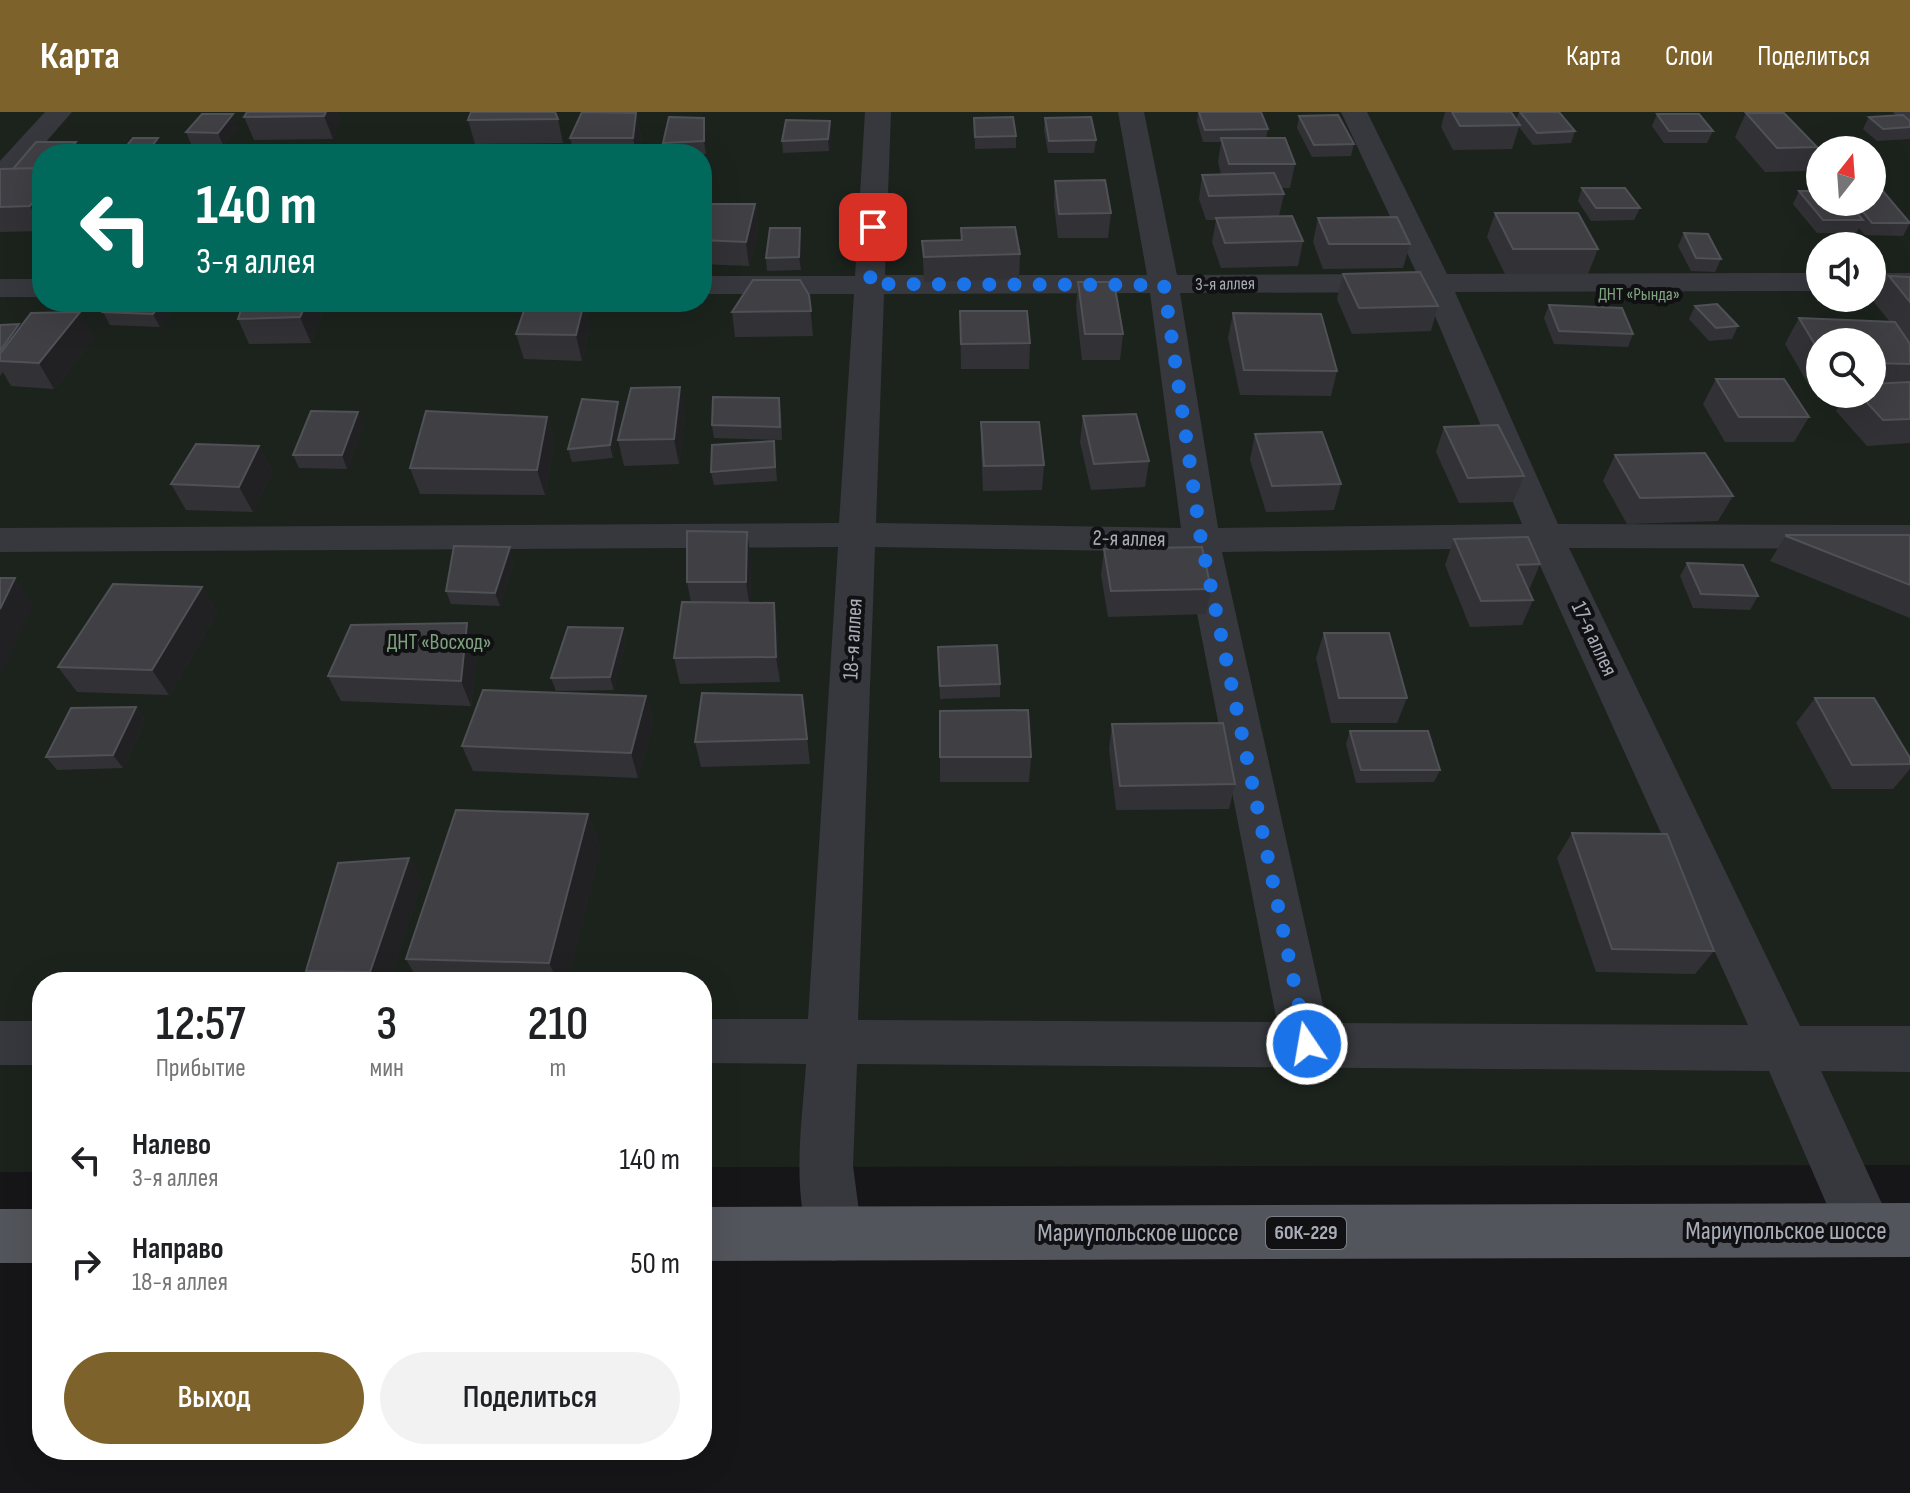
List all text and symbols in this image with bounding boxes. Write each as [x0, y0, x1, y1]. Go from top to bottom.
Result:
text: Карта [40, 34, 120, 79]
text: Карта [1566, 40, 1621, 73]
text: Слои [1665, 40, 1713, 73]
text: Поделиться [1757, 40, 1870, 73]
north arrow [1806, 136, 1886, 216]
map controls [1806, 136, 1886, 408]
text: 140 m [196, 173, 317, 240]
icon: left [64, 176, 168, 280]
pin [839, 193, 907, 261]
icon: arrive [851, 205, 895, 249]
button: sound [1806, 232, 1886, 312]
text: 3-я аллея [196, 241, 316, 284]
street label: 3-я аллея [1195, 273, 1255, 295]
park label: ДНТ «Рында» [1598, 284, 1680, 305]
button: search [1806, 328, 1886, 408]
street label: 2-я аллея [1092, 525, 1166, 553]
street label: 17-я аллея [1565, 597, 1623, 681]
street label: 18-я аллея [837, 598, 869, 680]
park label: ДНТ «Восход» [387, 629, 491, 656]
text: 12:57 [156, 996, 245, 1053]
text: 3 [376, 996, 397, 1053]
text: 210 [528, 996, 588, 1053]
position arrow [1265, 1002, 1349, 1086]
text: Прибытие [156, 1053, 246, 1084]
text: мин [369, 1053, 404, 1084]
text: m [550, 1053, 566, 1084]
text: Налево [132, 1127, 211, 1163]
icon: left [64, 1138, 108, 1182]
text: 140 m [620, 1142, 680, 1178]
text: 3-я аллея [132, 1163, 218, 1194]
street label: Мариупольское шоссе [1685, 1216, 1887, 1247]
road number: 60К-229 [1266, 1217, 1346, 1249]
street label: Мариупольское шоссе [1037, 1218, 1239, 1249]
text: Направо [132, 1231, 224, 1267]
icon: right [64, 1242, 108, 1286]
text: 50 m [631, 1246, 680, 1282]
text: 18-я аллея [132, 1267, 228, 1298]
button: Выход [64, 1352, 364, 1444]
button: Поделиться [380, 1352, 680, 1444]

